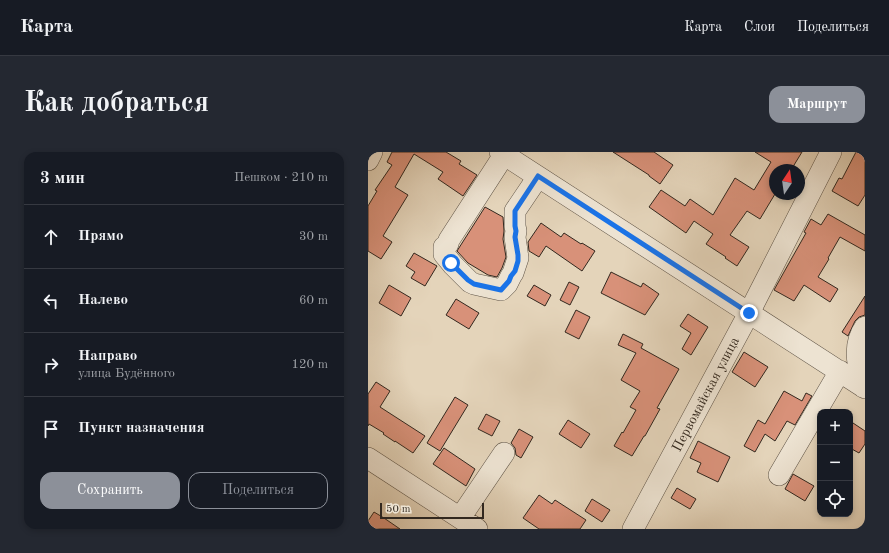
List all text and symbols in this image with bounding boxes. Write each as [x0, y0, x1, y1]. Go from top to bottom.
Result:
text: Карта [20, 18, 73, 37]
text: Карта [684, 20, 722, 34]
text: Слои [744, 20, 775, 34]
text: Поделиться [797, 20, 869, 34]
button: Маршрут [769, 86, 865, 123]
text: Как добраться [24, 90, 209, 118]
north arrow [769, 164, 805, 200]
text: 3 мин [40, 170, 85, 187]
text: Пешком · 210 m [234, 171, 328, 184]
icon: ahead [40, 226, 62, 248]
text: Прямо [78, 229, 124, 244]
text: 30 m [299, 230, 328, 243]
route start [442, 254, 460, 272]
icon: left [40, 290, 62, 312]
text: Налево [78, 293, 128, 308]
text: 60 m [299, 294, 328, 307]
route end [740, 304, 758, 322]
street label: Первомайская улица [670, 335, 742, 454]
text: Направо [78, 349, 137, 364]
icon: right [40, 354, 62, 376]
text: 120 m [291, 358, 328, 371]
text: улица Будённого [78, 367, 175, 380]
map controls [817, 409, 853, 517]
button: + [817, 409, 853, 445]
icon: arrive [40, 418, 62, 440]
text: Пункт назначения [78, 421, 205, 436]
button: − [817, 445, 853, 481]
button: Сохранить [40, 472, 180, 509]
button: Поделиться [188, 472, 328, 509]
button: locate [817, 481, 853, 517]
scale bar [380, 501, 484, 520]
text: 50 m [386, 504, 411, 515]

